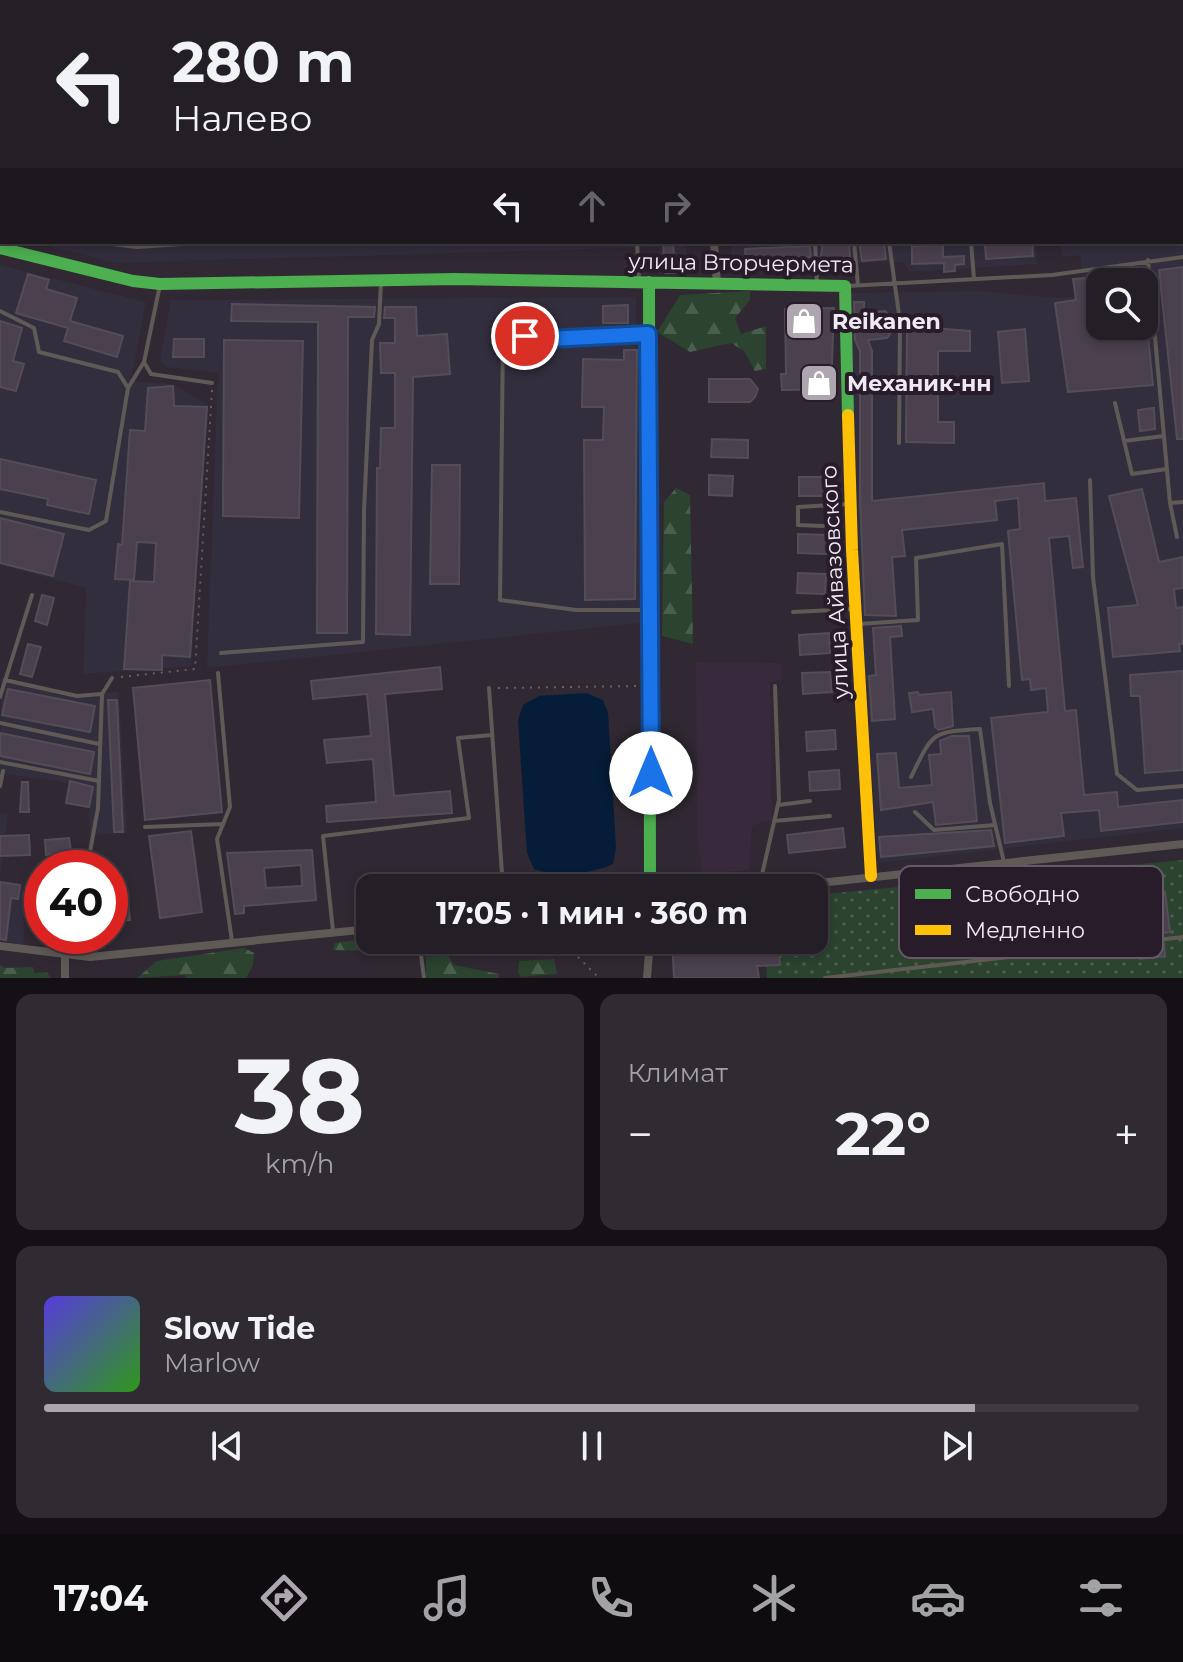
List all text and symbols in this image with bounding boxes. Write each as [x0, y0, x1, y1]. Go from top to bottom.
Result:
text: 280 m [172, 28, 355, 96]
icon: left [40, 32, 144, 136]
text: Налево [172, 96, 312, 140]
icon: left [486, 184, 530, 228]
icon: ahead [570, 184, 614, 228]
icon: right [654, 184, 698, 228]
street label: улица Вторчермета [627, 248, 854, 278]
map controls [1086, 268, 1158, 340]
button: search [1086, 268, 1158, 340]
shop icon: Reikanen [783, 300, 825, 342]
pin [491, 302, 559, 370]
place label: Reikanen [832, 308, 941, 335]
icon: arrive [503, 314, 547, 358]
shop icon: Механик-нн [798, 362, 840, 404]
place label: Механик-нн [847, 370, 992, 397]
street label: улица Айвазовского [815, 464, 855, 701]
position arrow [609, 731, 693, 815]
speed limit sign: 40 [24, 850, 128, 954]
legend [899, 866, 1163, 958]
text: Свободно [965, 881, 1080, 908]
text: 17:05 · 1 мин · 360 m [436, 895, 748, 932]
text: Медленно [965, 917, 1085, 944]
text: 38 [235, 1032, 365, 1159]
text: Климат [628, 1057, 728, 1089]
text: 22° [835, 1097, 931, 1170]
text: − [628, 1107, 653, 1161]
text: + [1114, 1107, 1139, 1161]
text: km/h [265, 1148, 334, 1180]
text: Slow Tide [164, 1310, 315, 1347]
text: Marlow [164, 1347, 260, 1379]
icon: previous [205, 1424, 249, 1468]
icon: pause [570, 1424, 614, 1468]
icon: next [935, 1424, 979, 1468]
icon: directions [256, 1570, 312, 1626]
icon: music [419, 1570, 475, 1626]
icon: phone [583, 1570, 639, 1626]
icon: climate [746, 1570, 802, 1626]
icon: car [910, 1570, 966, 1626]
icon: filters [1073, 1570, 1129, 1626]
text: 17:04 [54, 1576, 148, 1620]

